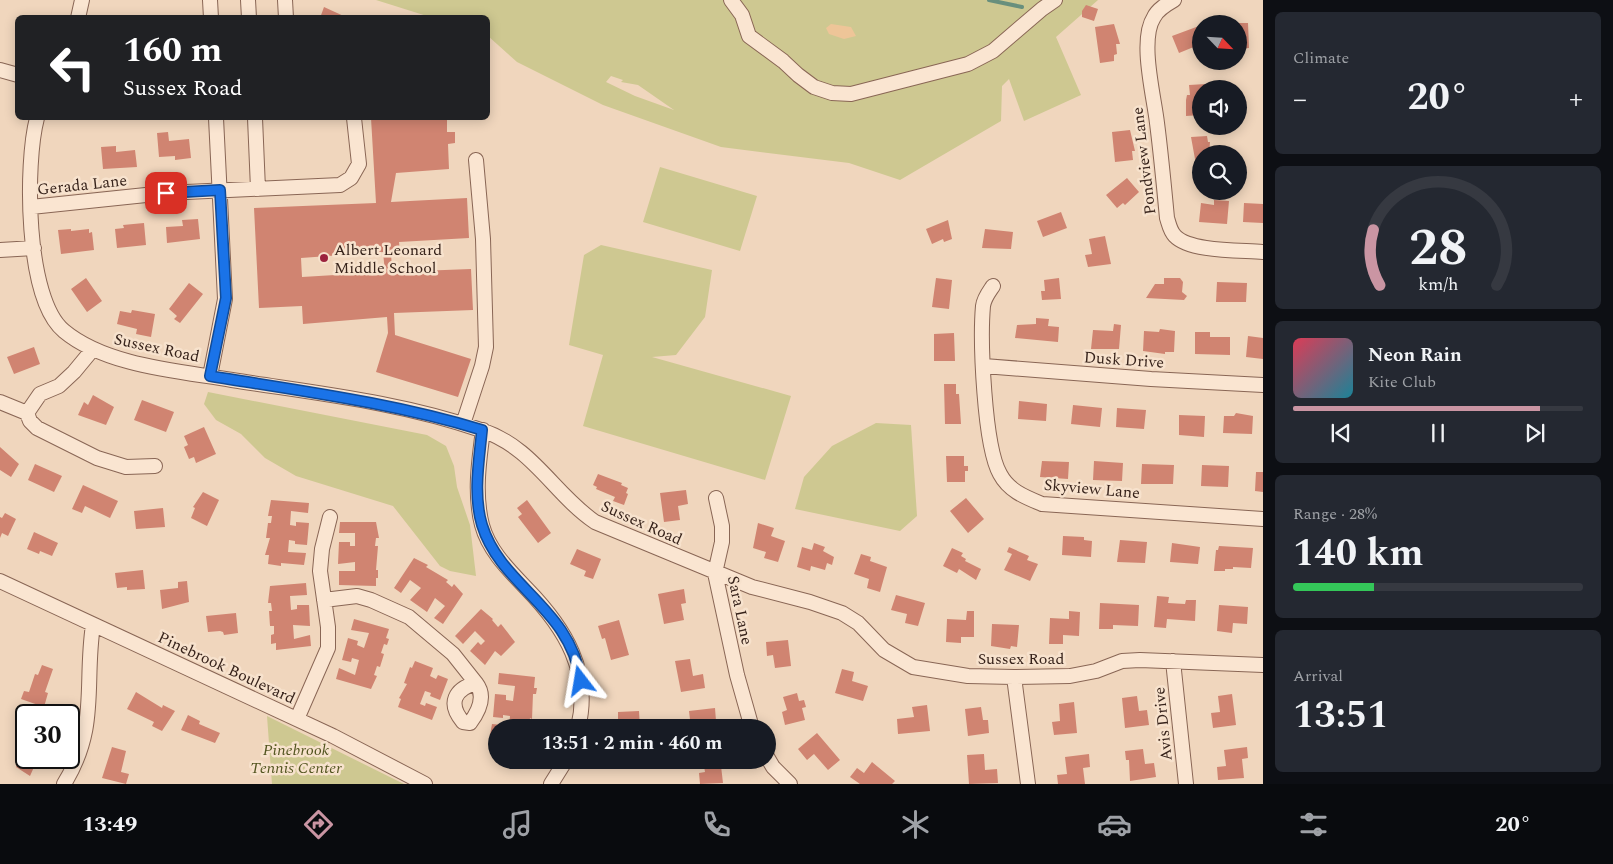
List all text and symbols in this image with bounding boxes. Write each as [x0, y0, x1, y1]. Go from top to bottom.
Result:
north arrow [1192, 15, 1248, 70]
map controls [1192, 15, 1247, 200]
text: 160 m [123, 24, 222, 77]
icon: left [40, 35, 105, 100]
text: Climate [1293, 46, 1349, 70]
text: 20° [1407, 69, 1469, 127]
text: Sussex Road [123, 72, 242, 105]
text: − [1293, 78, 1307, 121]
text: + [1569, 78, 1583, 121]
button: sound [1192, 80, 1247, 135]
street label: Pondview Lane [1125, 106, 1163, 216]
button: search [1192, 145, 1247, 200]
street label: Gerada Lane [36, 168, 128, 202]
pin [145, 172, 187, 214]
icon: arrive [152, 179, 180, 207]
text: 28 [1409, 209, 1467, 288]
place label: Albert Leonard Middle School [334, 238, 442, 280]
marker: Albert Leonard Middle School [318, 252, 330, 264]
text: km/h [1418, 271, 1458, 298]
street label: Sussex Road [112, 327, 202, 369]
text: Neon Rain [1368, 341, 1462, 370]
street label: Dusk Drive [1083, 345, 1165, 375]
text: Kite Club [1368, 370, 1436, 394]
icon: previous [1327, 419, 1355, 447]
icon: pause [1424, 419, 1452, 447]
icon: next [1521, 419, 1549, 447]
street label: Skyview Lane [1043, 473, 1141, 505]
street label: Sussex Road [597, 494, 686, 552]
text: Range · 28% [1293, 502, 1377, 526]
text: 140 km [1293, 525, 1424, 583]
street label: Sara Lane [721, 573, 759, 647]
street label: Pinebrook Boulevard [154, 625, 299, 710]
street label: Sussex Road [978, 647, 1064, 671]
position arrow [554, 654, 606, 706]
text: Arrival [1293, 664, 1343, 688]
street label: Avis Drive [1147, 686, 1179, 762]
text: 13:51 [1293, 687, 1388, 745]
speed limit sign: 30 [15, 704, 80, 769]
text: 13:51 · 2 min · 460 m [542, 729, 722, 758]
park label: Pinebrook Tennis Center [250, 738, 342, 780]
icon: directions [301, 807, 336, 842]
icon: music [500, 807, 535, 842]
icon: phone [699, 807, 734, 842]
icon: climate [898, 807, 933, 842]
icon: car [1097, 807, 1132, 842]
icon: filters [1296, 807, 1331, 842]
text: 13:49 [82, 808, 137, 841]
text: 20° [1495, 808, 1531, 841]

